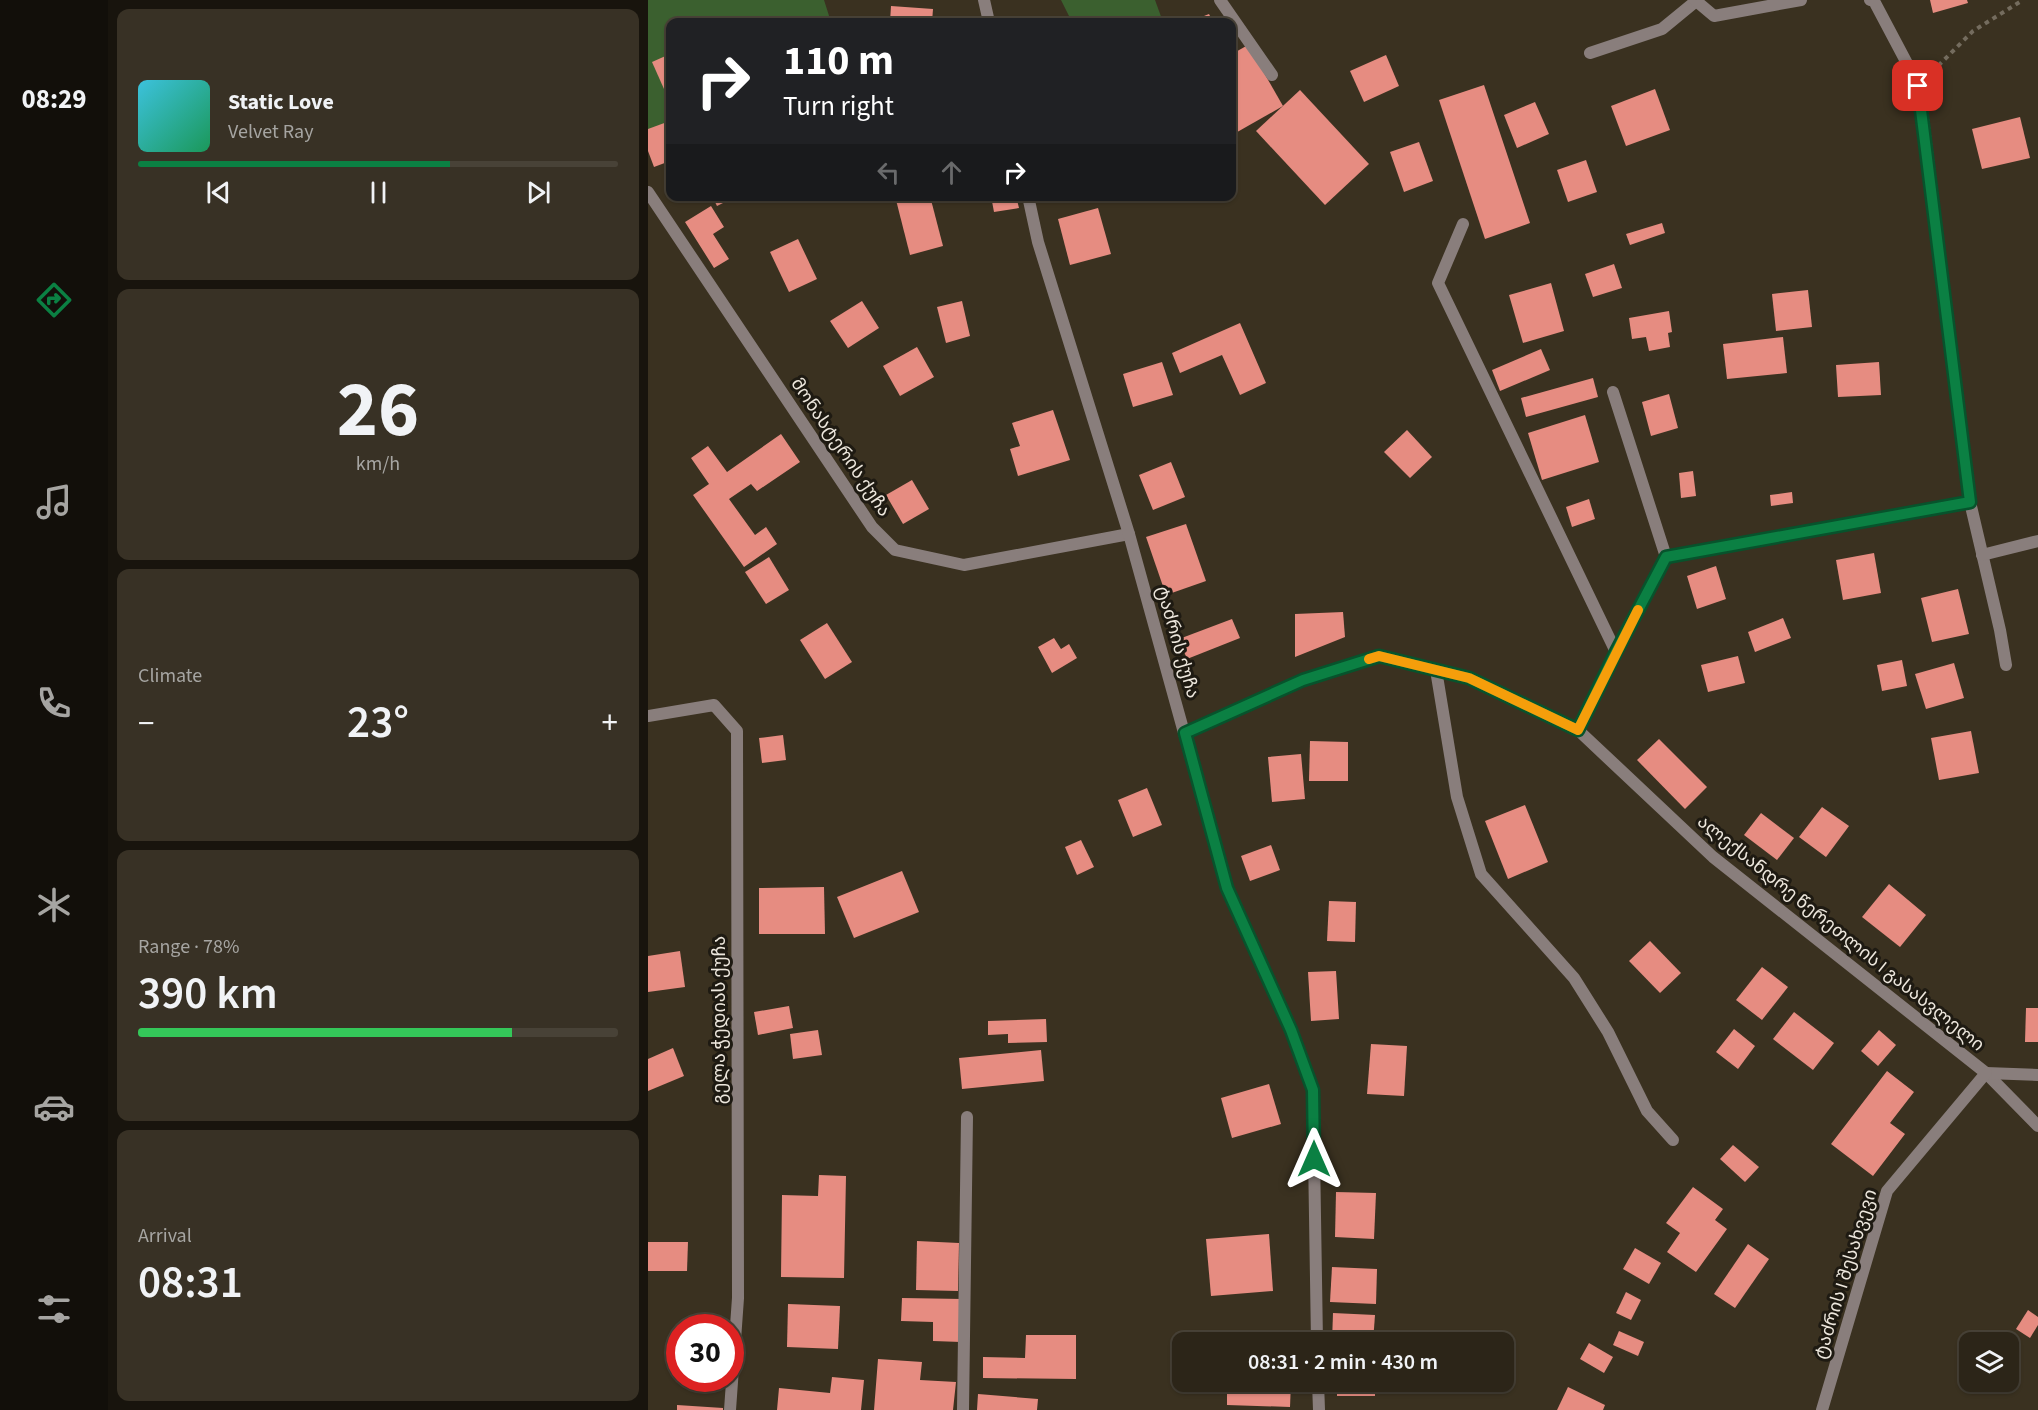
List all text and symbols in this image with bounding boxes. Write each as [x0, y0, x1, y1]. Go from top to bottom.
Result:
text: 110 m [783, 31, 894, 91]
icon: right [684, 42, 762, 120]
pin [1892, 60, 1943, 111]
icon: arrive [1901, 69, 1934, 102]
text: 08:29 [21, 80, 87, 119]
text: Static Love [228, 86, 334, 118]
text: Turn right [783, 87, 894, 126]
text: Velvet Ray [228, 118, 314, 146]
icon: left [872, 156, 905, 189]
icon: ahead [935, 156, 968, 189]
icon: right [998, 156, 1031, 189]
icon: previous [202, 176, 235, 209]
icon: pause [362, 176, 395, 209]
icon: next [522, 176, 555, 209]
icon: directions [33, 279, 75, 321]
text: 26 [337, 355, 419, 466]
street label: მონასტერის ქუჩა [785, 373, 896, 522]
text: km/h [356, 450, 400, 478]
icon: music [33, 481, 75, 523]
street label: ტაძრის ქუჩა [1150, 583, 1206, 701]
text: Climate [138, 662, 202, 690]
icon: phone [33, 682, 75, 724]
text: 23° [347, 691, 409, 755]
text: − [138, 700, 154, 747]
text: + [602, 700, 618, 747]
street label: ალექსანდრე წერეთლის I გასასვლელი [1692, 810, 1990, 1057]
icon: climate [33, 884, 75, 926]
text: Range · 78% [138, 933, 239, 961]
street label: გელა ჭედიას ქუჩა [707, 936, 732, 1104]
text: 390 km [138, 962, 278, 1026]
icon: car [33, 1086, 75, 1128]
position arrow [1282, 1127, 1346, 1191]
street label: ტაძრის I შესახვევი [1808, 1186, 1883, 1362]
text: Arrival [138, 1222, 192, 1250]
text: 08:31 [138, 1251, 243, 1315]
icon: filters [33, 1288, 75, 1330]
speed limit sign: 30 [666, 1314, 744, 1392]
map controls [1959, 1332, 2019, 1392]
button: layers [1959, 1332, 2019, 1392]
text: 08:31 · 2 min · 430 m [1248, 1346, 1438, 1378]

